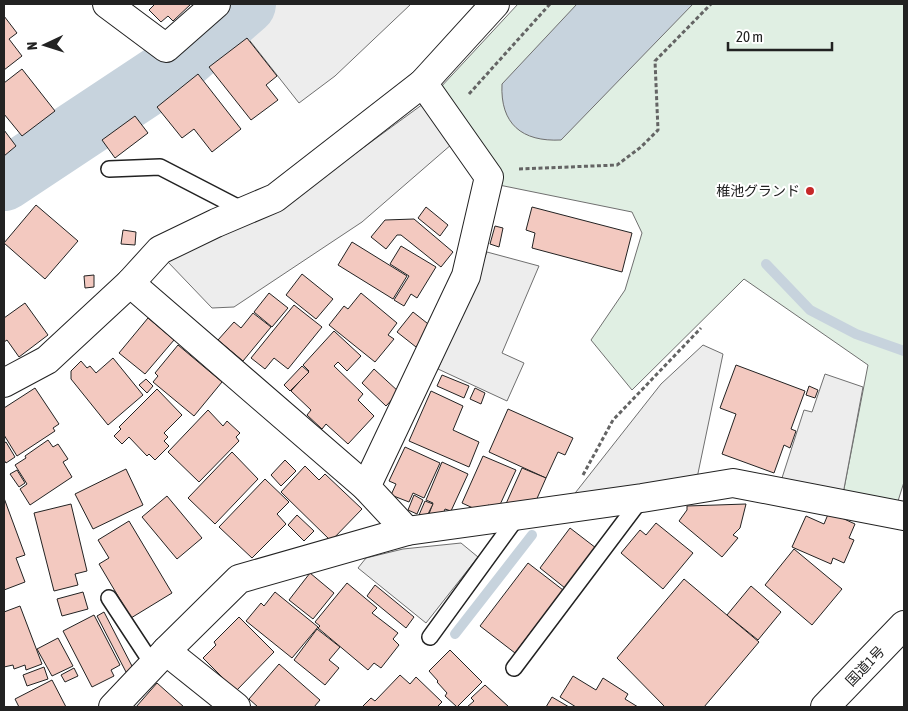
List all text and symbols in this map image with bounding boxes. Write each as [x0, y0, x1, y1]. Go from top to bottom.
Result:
north arrow [20, 20, 70, 70]
scale bar [728, 20, 832, 52]
text: 20 m [736, 28, 763, 45]
text: N [24, 41, 40, 51]
place label: 椎池グランド [716, 183, 800, 199]
marker: 椎池グランド [804, 185, 816, 197]
street label: 国道1号 [842, 643, 888, 689]

